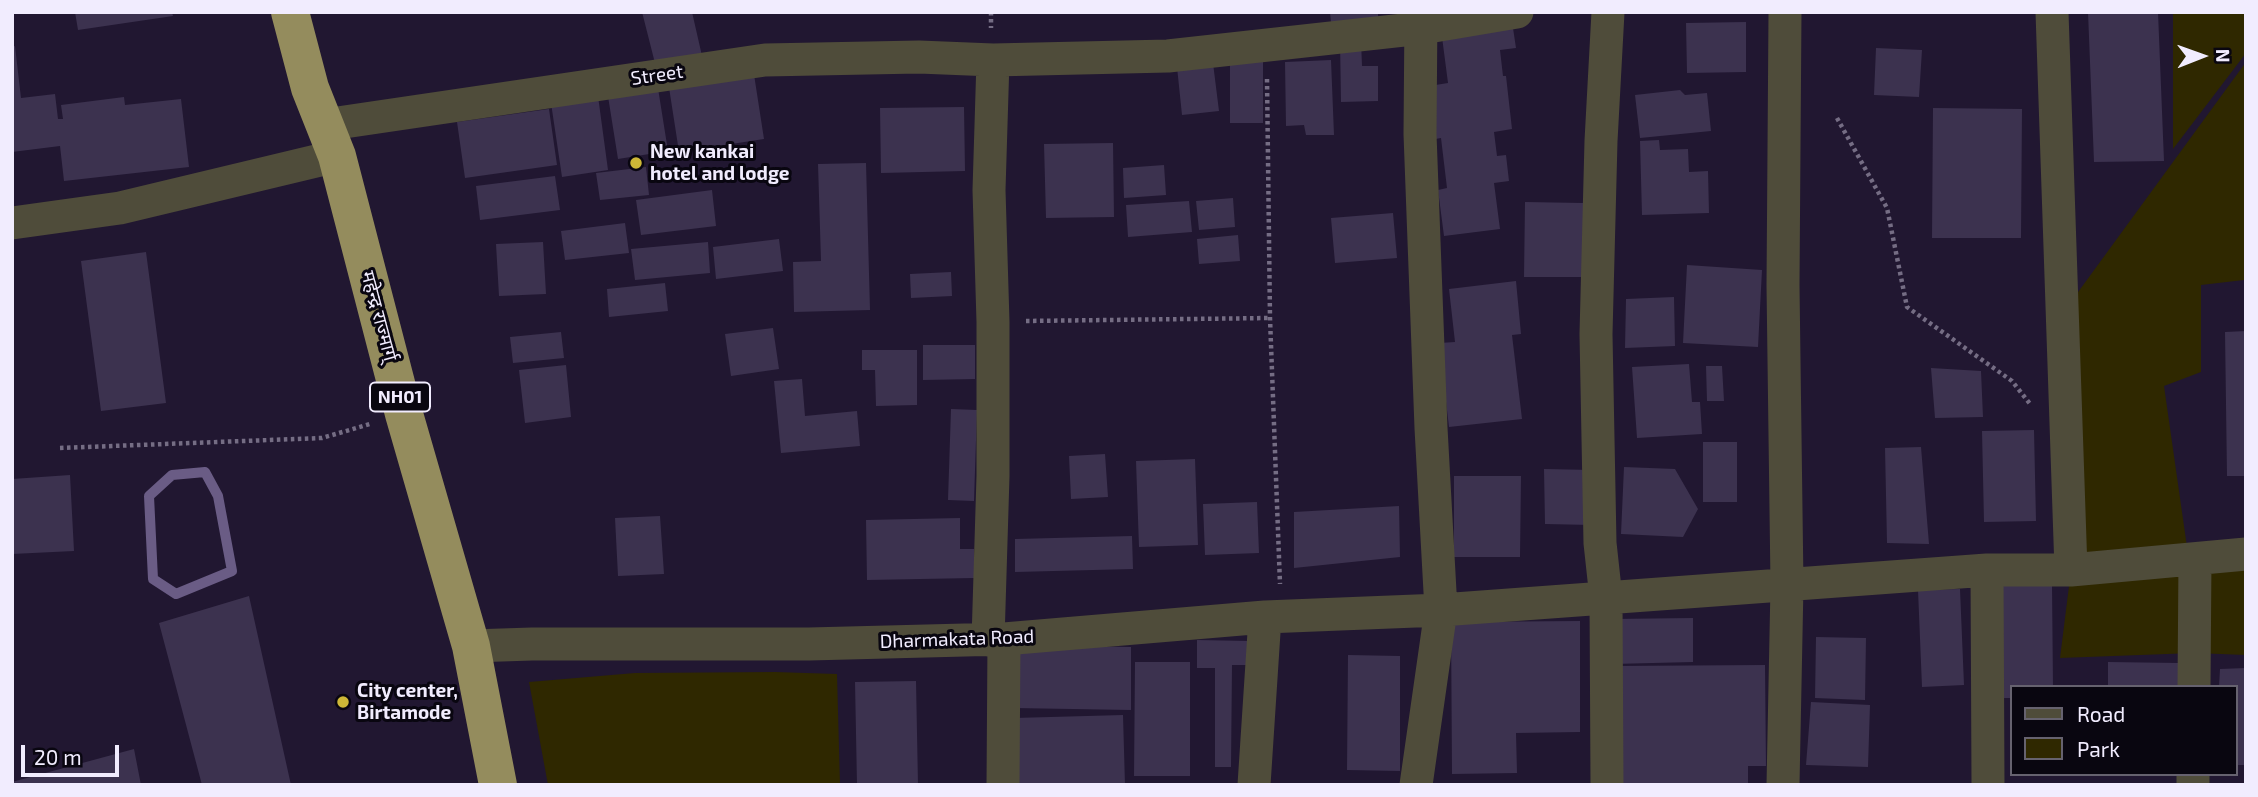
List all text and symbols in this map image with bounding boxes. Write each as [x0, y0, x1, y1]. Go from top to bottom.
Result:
north arrow [2167, 21, 2237, 91]
text: N [2212, 49, 2235, 63]
street label: Street [629, 60, 685, 90]
place label: New kankai hotel and lodge [650, 141, 790, 185]
marker: New kankai hotel and lodge [628, 155, 644, 171]
street label: महेन्द्र राज्मार्ग् [356, 269, 402, 363]
road number: NH01 [370, 382, 430, 412]
street label: Dharmakata Road [879, 625, 1035, 653]
place label: City center, Birtamode [357, 680, 458, 724]
legend [2010, 685, 2237, 776]
marker: City center, Birtamode [335, 694, 351, 710]
text: Road [2077, 701, 2125, 726]
scale bar [24, 730, 122, 774]
text: Park [2077, 736, 2120, 761]
text: 20 m [34, 744, 82, 769]

